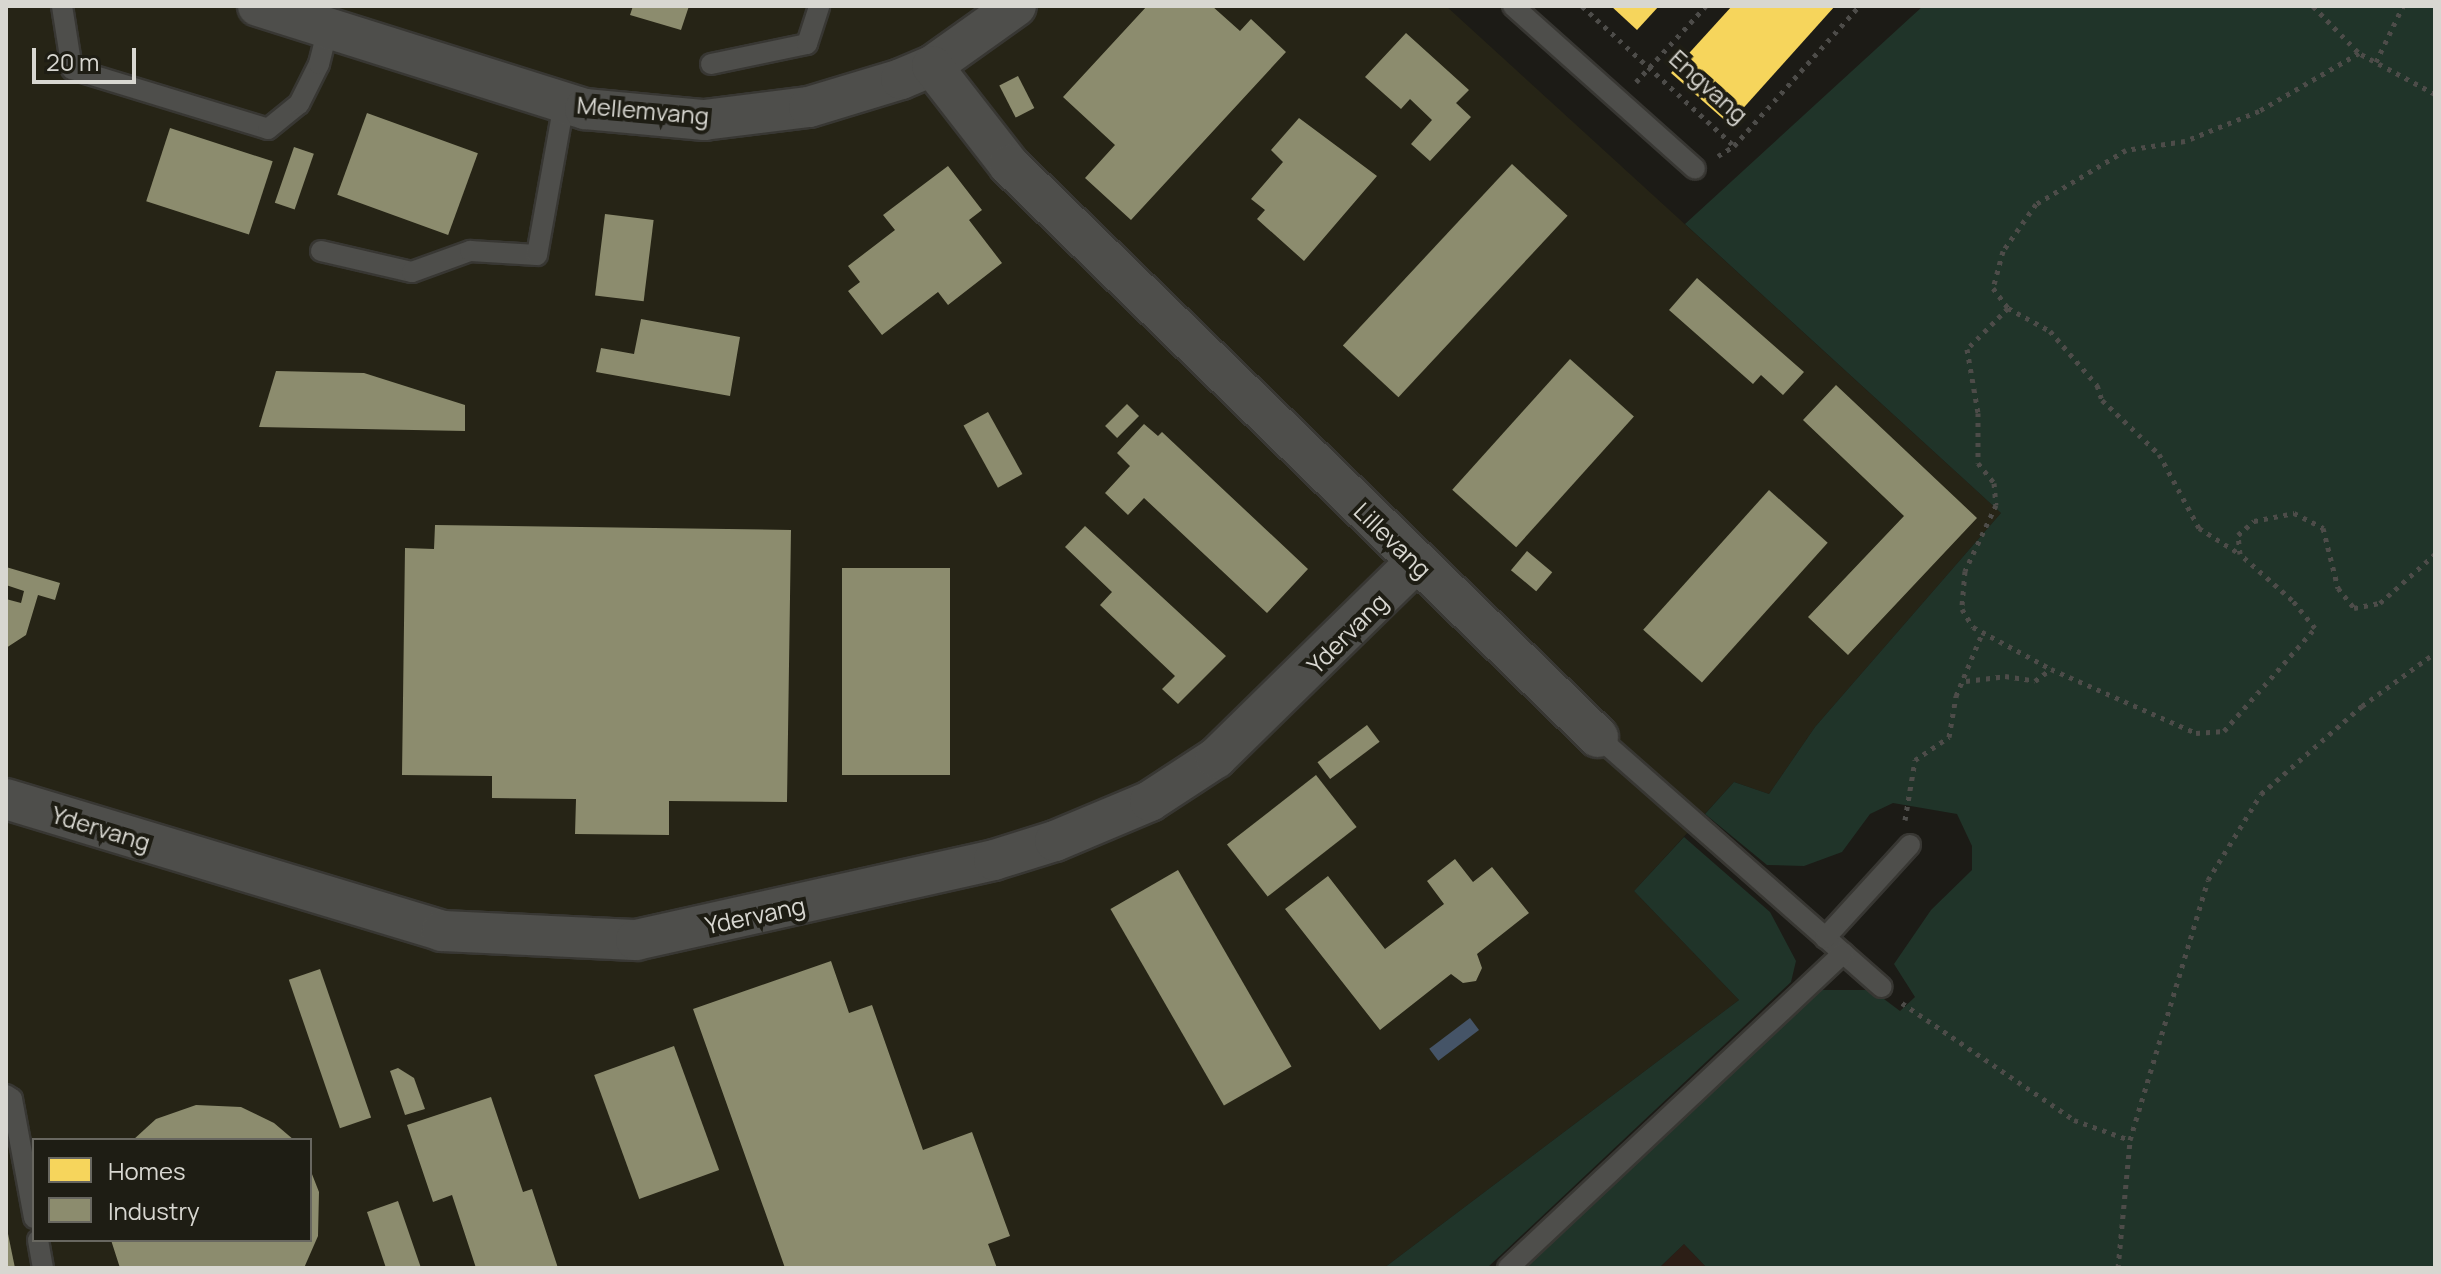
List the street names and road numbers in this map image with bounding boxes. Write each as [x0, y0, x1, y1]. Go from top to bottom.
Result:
street label: Engvang [1664, 43, 1754, 129]
street label: Mellemvang [576, 90, 710, 130]
street label: Lillevang [1349, 496, 1437, 584]
street label: Ydervang [1301, 587, 1393, 679]
street label: Ydervang [48, 799, 154, 857]
street label: Ydervang [702, 890, 808, 940]

